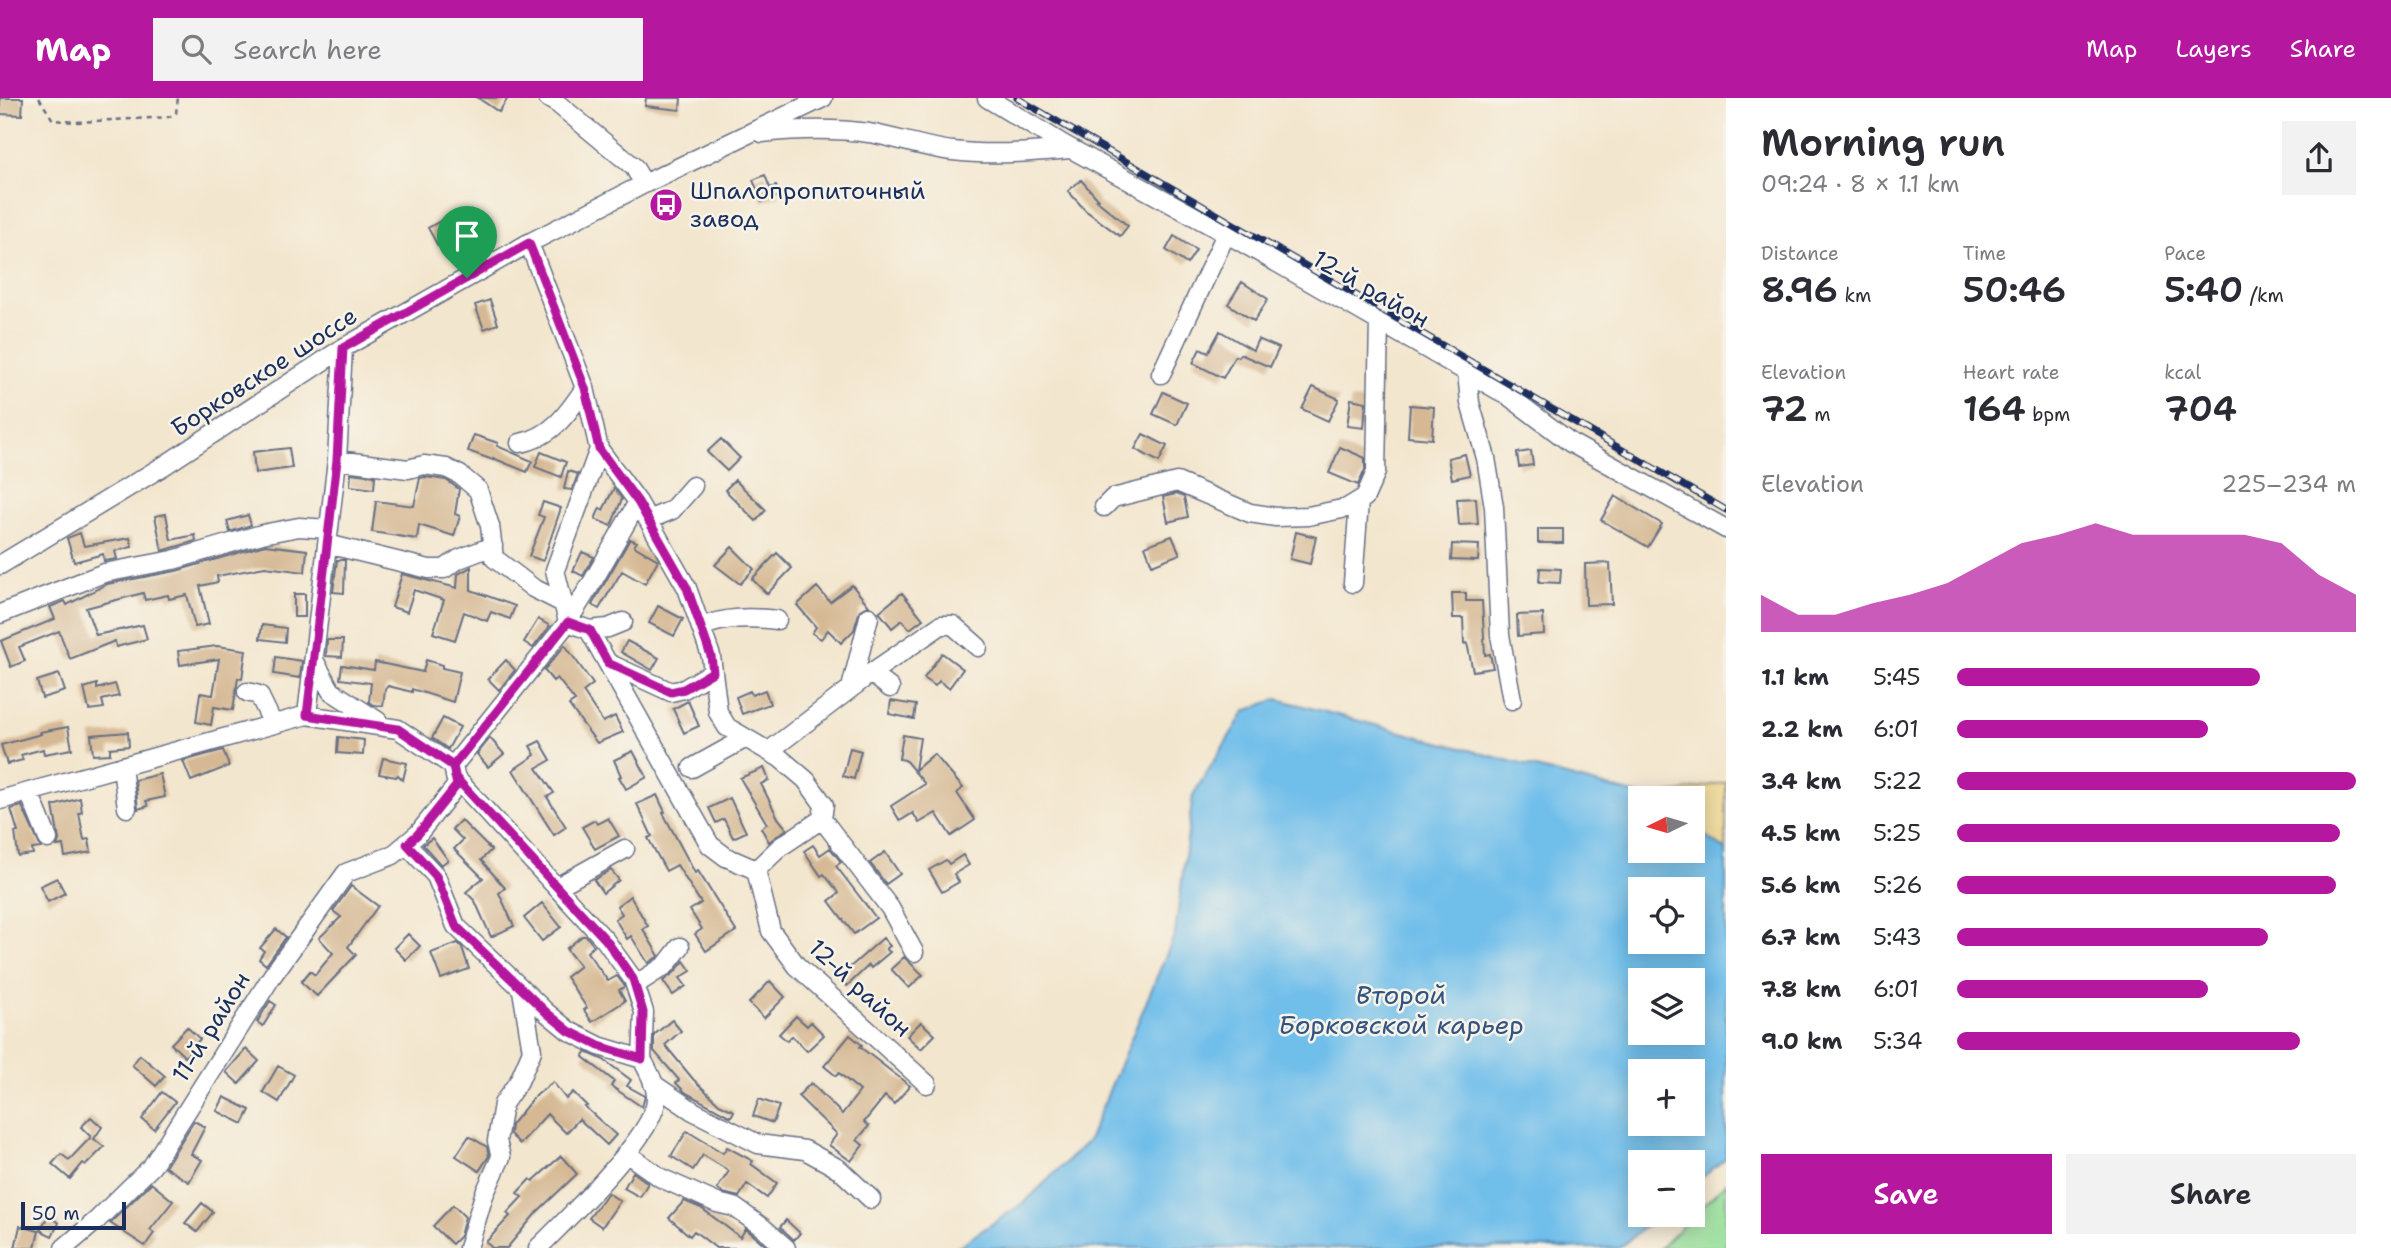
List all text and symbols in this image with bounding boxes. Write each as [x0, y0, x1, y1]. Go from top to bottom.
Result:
search box [153, 18, 643, 81]
text: Map [35, 27, 111, 72]
icon: search [177, 30, 215, 68]
text: Search here [233, 32, 382, 67]
text: Map [2086, 33, 2137, 65]
text: Layers [2175, 33, 2252, 65]
text: Share [2290, 33, 2356, 65]
text: Morning run [1761, 117, 2005, 168]
button: share [2282, 121, 2356, 195]
text: 09:24 · 8 × 1.1 km [1761, 169, 1960, 199]
place label: Шпалопропиточный завод [690, 175, 925, 235]
bus stop icon: Шпалопропиточный завод [647, 186, 685, 224]
pin [437, 206, 497, 278]
icon: arrive [448, 217, 486, 255]
text: Distance [1761, 241, 1839, 266]
text: Time [1963, 241, 2006, 266]
text: Pace [2164, 241, 2206, 266]
street label: 12-й район [1307, 243, 1435, 335]
text: 8.96 [1761, 266, 1838, 313]
text: 50:46 [1963, 266, 2066, 313]
text: 5:40 [2164, 266, 2243, 313]
text: km [1838, 283, 1871, 308]
text: /km [2243, 283, 2284, 308]
street label: Борковское шоссе [165, 300, 363, 444]
text: Elevation [1761, 360, 1846, 385]
text: Heart rate [1963, 360, 2059, 385]
text: kcal [2164, 360, 2201, 385]
text: 72 [1761, 385, 1808, 432]
text: 164 [1963, 385, 2026, 432]
text: 704 [2164, 385, 2237, 432]
text: m [1808, 402, 1831, 427]
text: bpm [2026, 402, 2070, 427]
text: Elevation [1761, 469, 1864, 499]
text: 225–234 m [2221, 469, 2356, 499]
text: 1.1 km [1761, 662, 1829, 692]
text: 5:45 [1873, 662, 1921, 692]
text: 2.2 km [1761, 714, 1843, 744]
text: 6:01 [1873, 714, 1919, 744]
text: 3.4 km [1761, 766, 1841, 796]
text: 5:22 [1873, 766, 1922, 796]
north arrow [1628, 786, 1704, 863]
map controls [1628, 786, 1705, 1227]
text: 4.5 km [1761, 818, 1841, 848]
text: 5:25 [1873, 818, 1921, 848]
text: 5.6 km [1761, 870, 1840, 900]
text: 5:26 [1873, 870, 1923, 900]
button: locate [1628, 877, 1705, 954]
text: 6.7 km [1761, 922, 1840, 952]
text: 5:43 [1873, 922, 1922, 952]
street label: 12-й район [802, 932, 918, 1044]
street label: 11-й район [164, 966, 258, 1088]
button: layers [1628, 968, 1705, 1045]
text: 7.8 km [1761, 974, 1841, 1004]
text: 6:01 [1873, 974, 1919, 1004]
water label: Второй Борковской карьер [1278, 977, 1524, 1042]
text: 9.0 km [1761, 1026, 1843, 1056]
text: 5:34 [1873, 1026, 1923, 1056]
button: + [1628, 1059, 1705, 1136]
button: − [1628, 1150, 1705, 1227]
button: Save [1761, 1154, 2052, 1234]
button: Share [2066, 1154, 2356, 1234]
scale bar [21, 1199, 126, 1231]
text: 50 m [32, 1201, 80, 1226]

